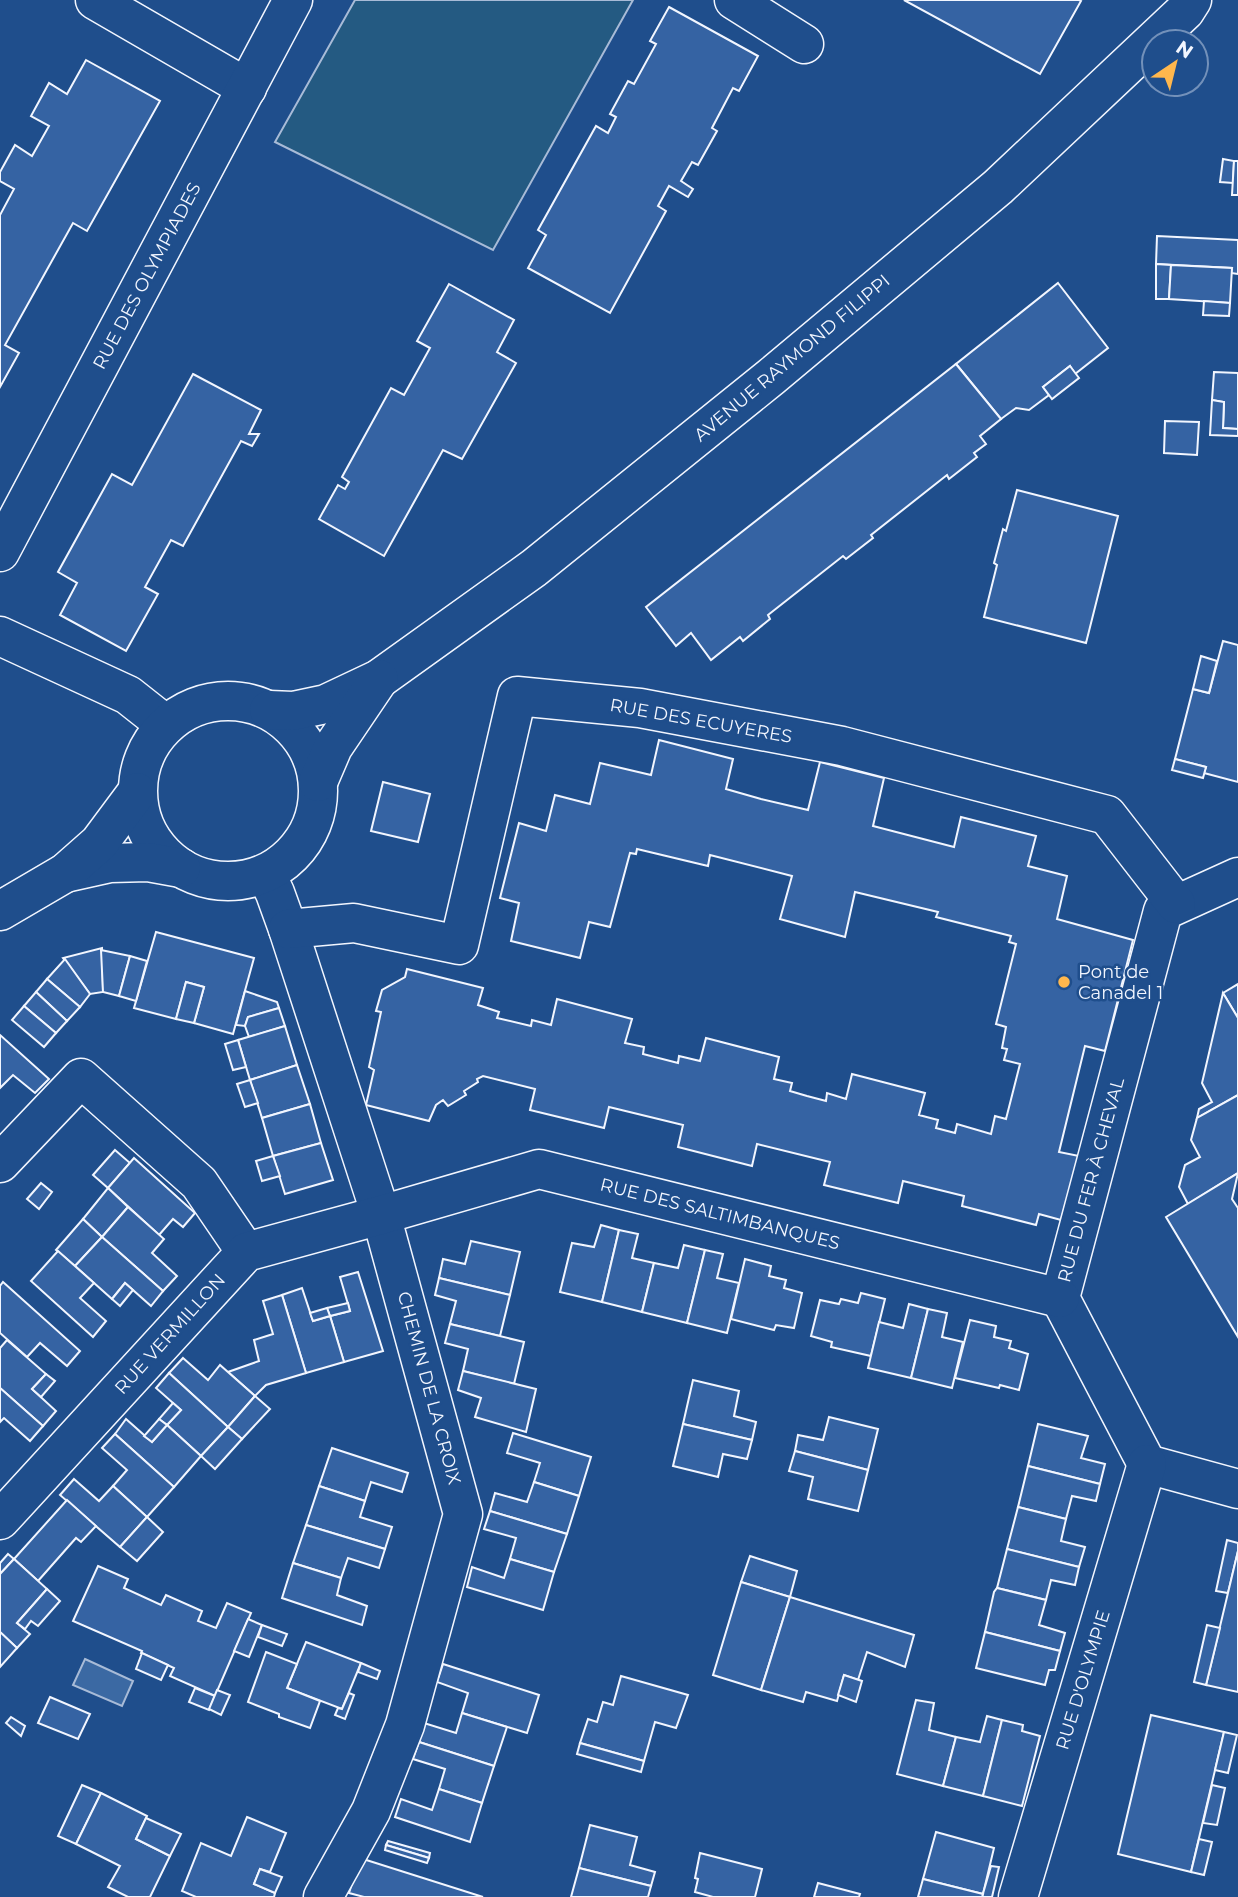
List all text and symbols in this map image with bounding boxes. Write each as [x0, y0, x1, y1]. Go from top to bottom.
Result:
north arrow [1140, 28, 1210, 98]
text: N [1172, 36, 1197, 63]
street label: RUE DES OLYMPIADES [88, 179, 206, 373]
street label: AVENUE RAYMOND FILIPPI [690, 270, 894, 446]
street label: RUE DES ECUYERES [608, 694, 794, 748]
place label: Pont de Canadel 1 [1078, 961, 1163, 1004]
marker: Pont de Canadel 1 [1056, 974, 1072, 990]
street label: RUE DU FER À CHEVAL [1053, 1075, 1129, 1285]
street label: RUE DES SALTIMBANQUES [598, 1174, 842, 1254]
street label: RUE VERMILLON [110, 1269, 230, 1399]
street label: CHEMIN DE LA CROIX [393, 1289, 465, 1487]
street label: RUE D'OLYMPIE [1051, 1608, 1115, 1752]

